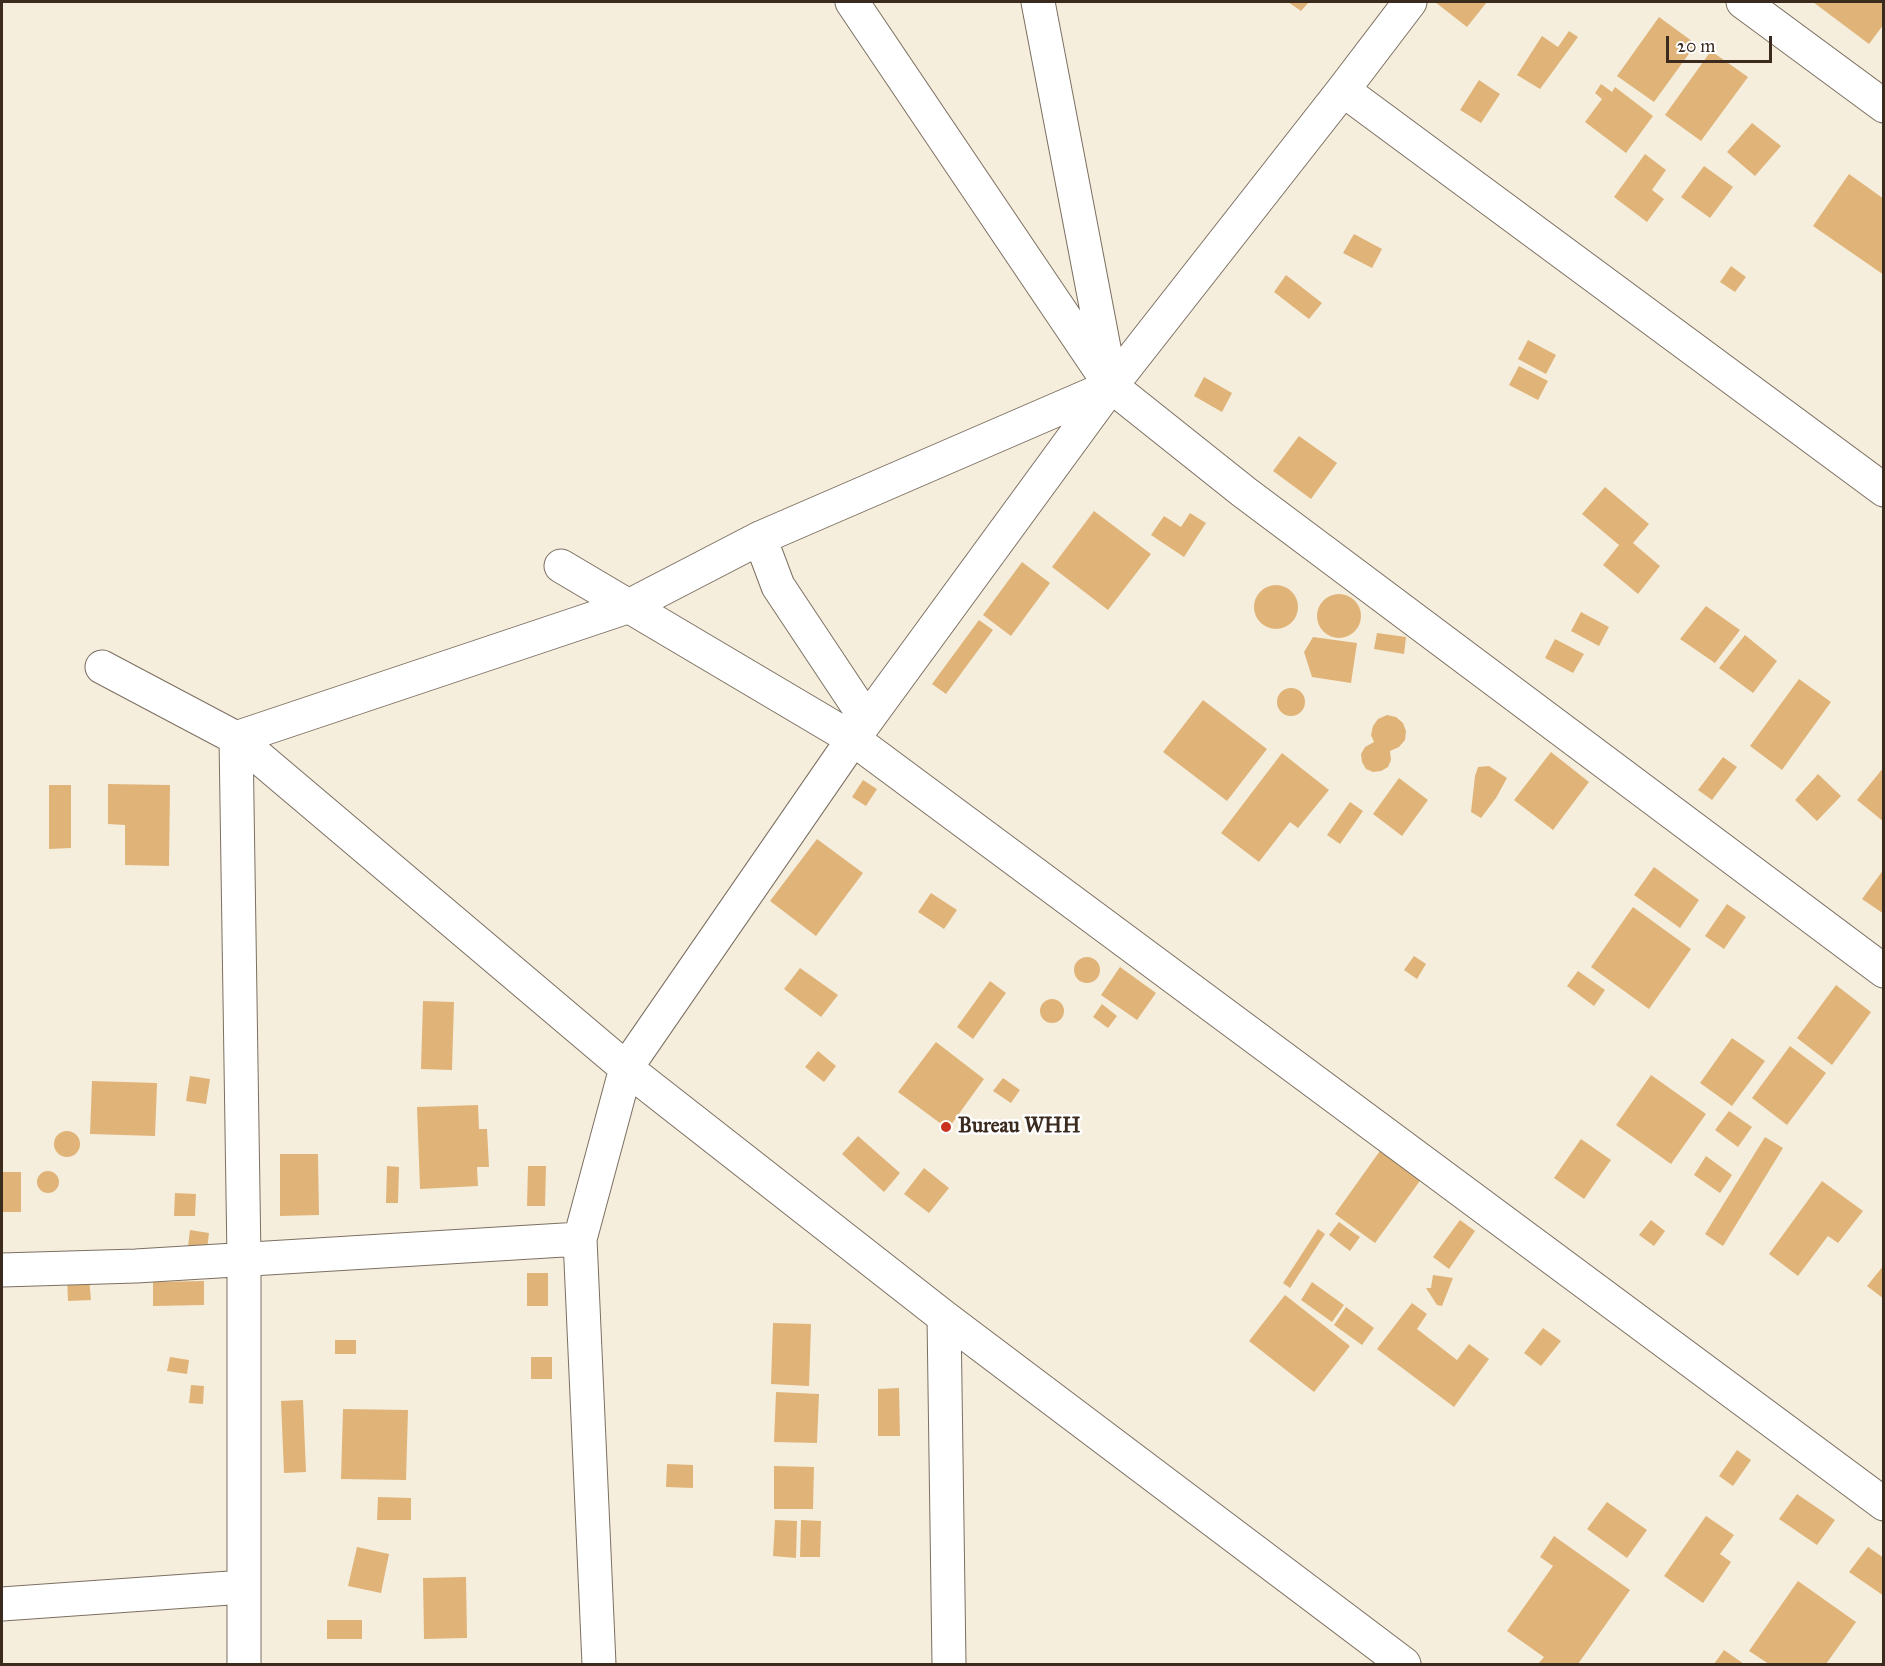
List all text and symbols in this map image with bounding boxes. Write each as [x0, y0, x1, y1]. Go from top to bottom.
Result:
scale bar [1669, 24, 1776, 62]
text: 20 m [1677, 35, 1715, 57]
place label: Bureau WHH [958, 1114, 1080, 1140]
marker: Bureau WHH [939, 1120, 953, 1134]

